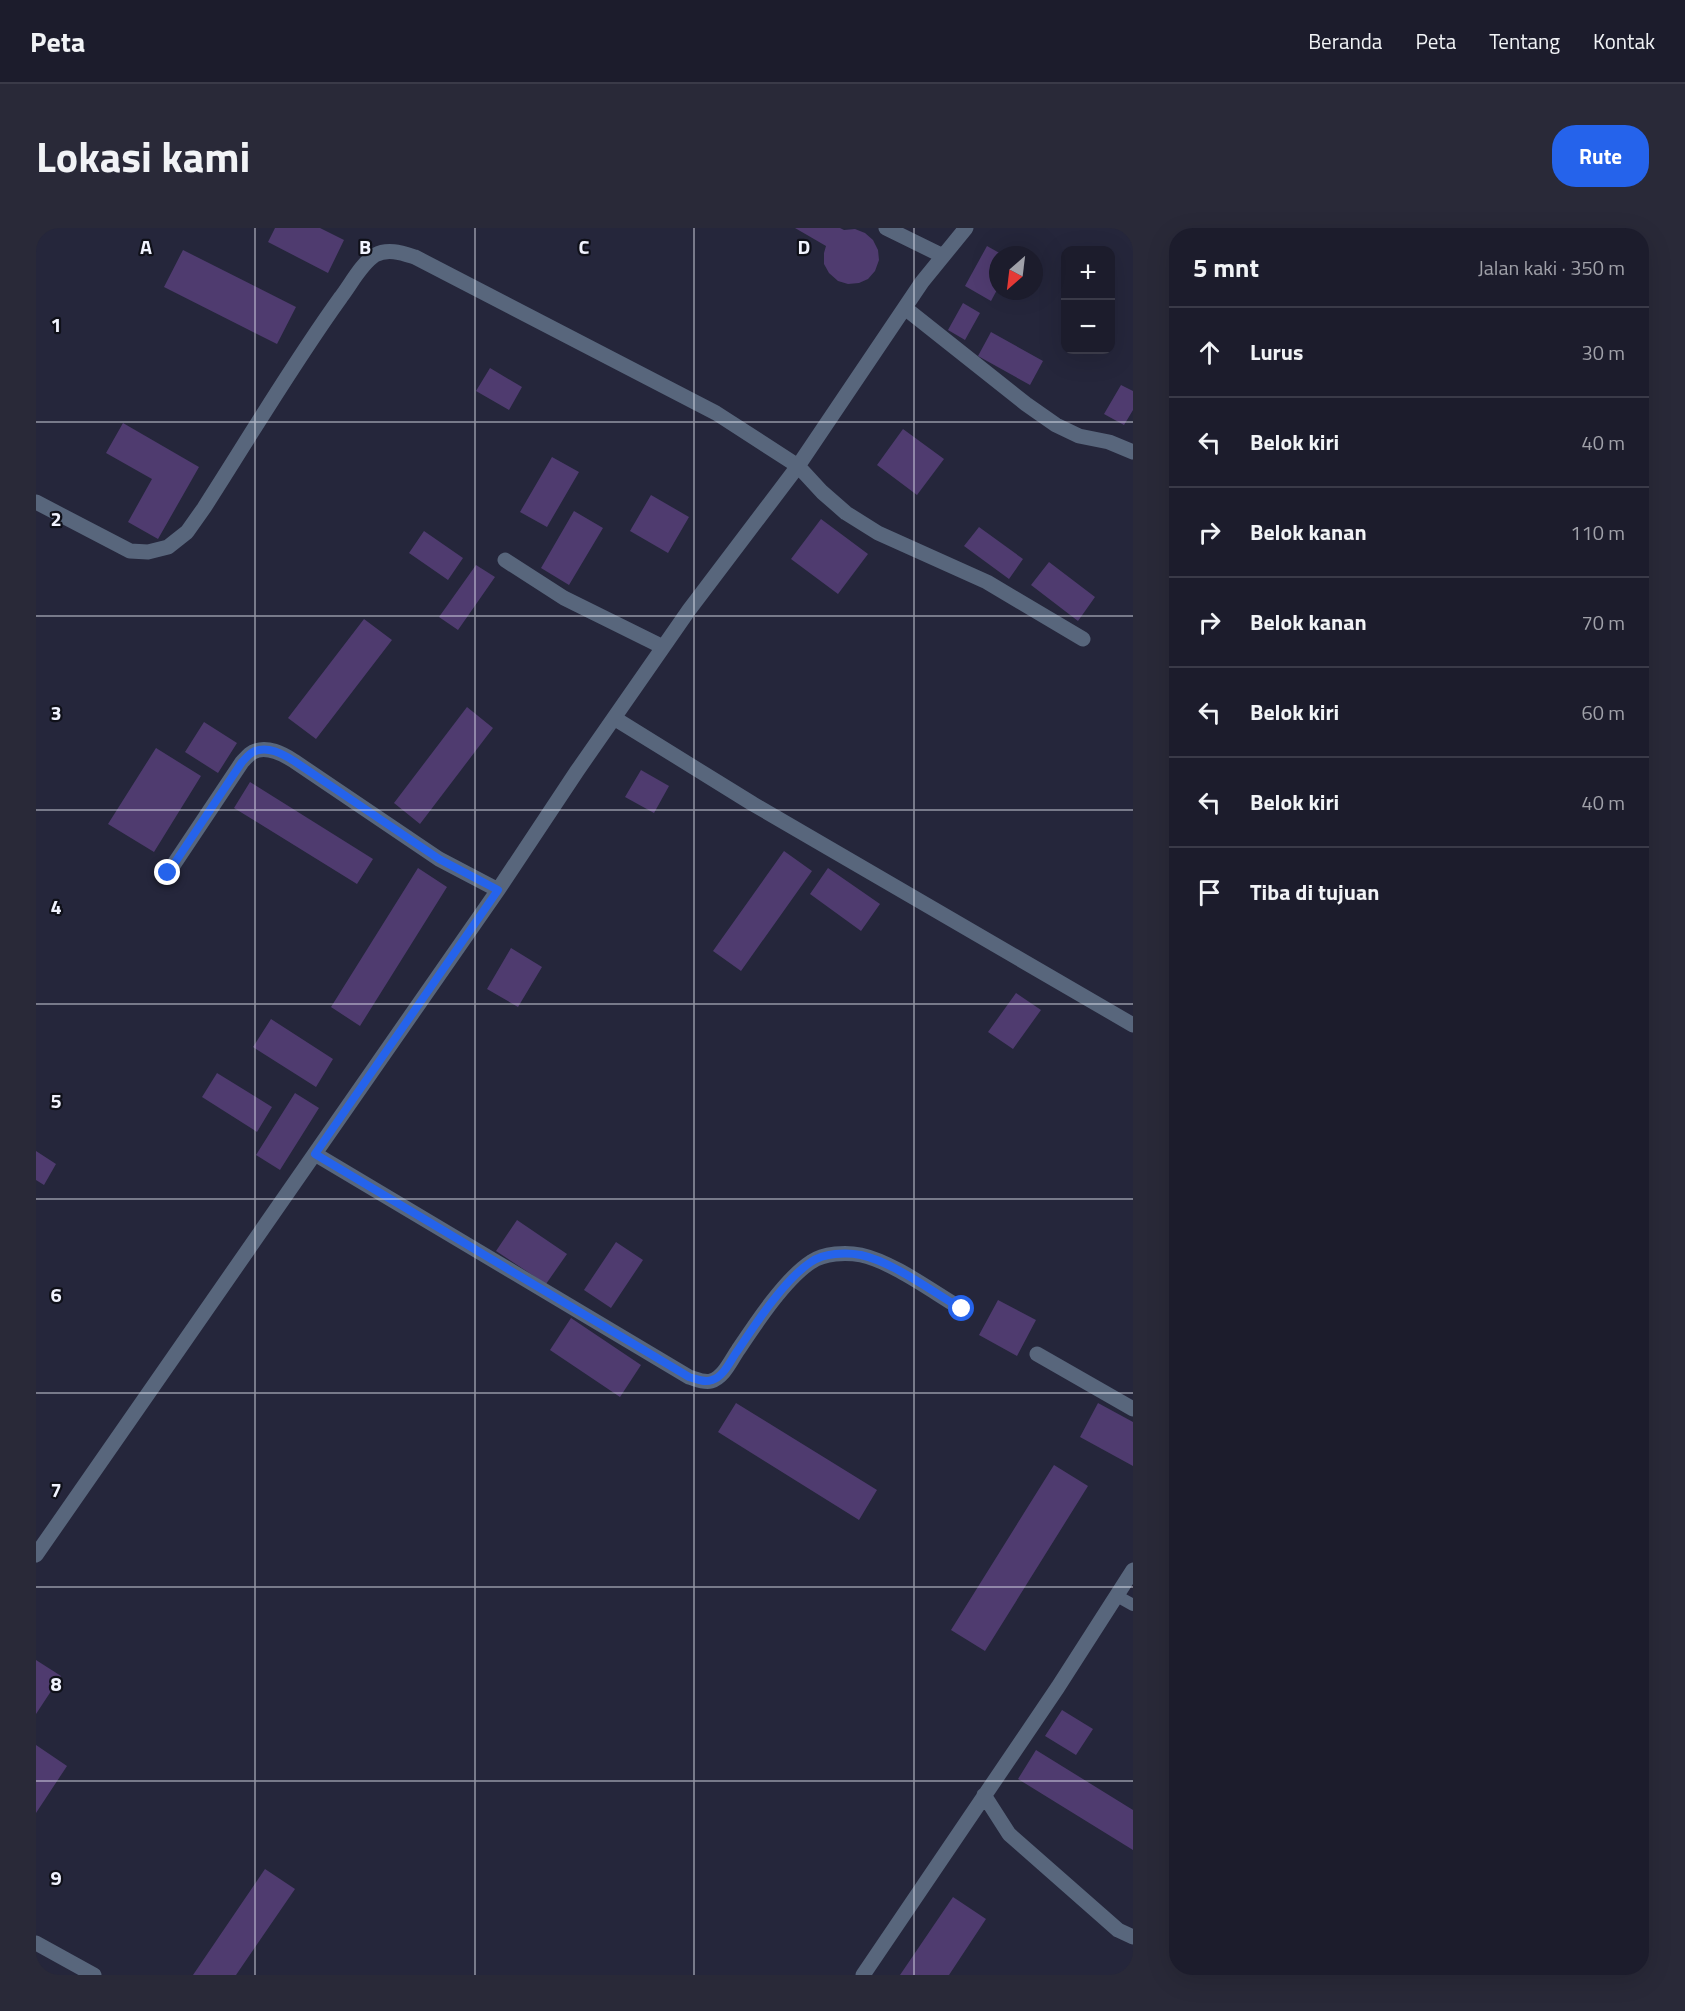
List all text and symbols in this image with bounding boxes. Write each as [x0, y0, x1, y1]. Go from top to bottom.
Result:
text: Peta [30, 20, 85, 63]
text: Beranda [1308, 25, 1382, 57]
text: Peta [1415, 25, 1456, 57]
text: Tentang [1489, 25, 1560, 57]
text: Kontak [1593, 25, 1655, 57]
text: Lokasi kami [36, 124, 250, 188]
button: Rute [1552, 125, 1649, 187]
text: A [140, 231, 152, 262]
text: B [359, 231, 371, 262]
text: C [579, 231, 590, 262]
text: D [798, 231, 810, 262]
north arrow [989, 246, 1043, 300]
map controls [1061, 246, 1115, 354]
button: + [1061, 246, 1115, 300]
text: 5 mnt [1193, 248, 1259, 287]
text: Jalan kaki · 350 m [1478, 252, 1625, 283]
button: − [1061, 300, 1115, 354]
text: 1 [50, 309, 62, 340]
text: Lurus [1250, 335, 1303, 369]
icon: ahead [1193, 336, 1226, 369]
text: 30 m [1581, 337, 1625, 368]
text: Belok kiri [1250, 425, 1339, 459]
icon: left [1193, 426, 1226, 459]
text: 40 m [1581, 427, 1625, 458]
text: 2 [50, 503, 62, 534]
text: Belok kanan [1250, 515, 1367, 549]
icon: right [1193, 516, 1226, 549]
text: 110 m [1570, 517, 1625, 548]
text: Belok kanan [1250, 605, 1367, 639]
icon: right [1193, 606, 1226, 639]
text: 70 m [1581, 607, 1625, 638]
text: Belok kiri [1250, 695, 1339, 729]
icon: left [1193, 696, 1226, 729]
text: 3 [50, 697, 62, 728]
text: 60 m [1581, 697, 1625, 728]
text: Belok kiri [1250, 785, 1339, 819]
icon: left [1193, 786, 1226, 819]
text: 40 m [1581, 787, 1625, 818]
route end [154, 859, 180, 885]
text: Tiba di tujuan [1250, 875, 1379, 909]
icon: arrive [1193, 876, 1226, 909]
text: 4 [50, 891, 62, 922]
text: 5 [50, 1085, 62, 1116]
text: 6 [50, 1279, 62, 1310]
route start [948, 1295, 974, 1321]
text: 7 [50, 1474, 62, 1505]
text: 8 [50, 1668, 62, 1699]
text: 9 [50, 1862, 62, 1893]

